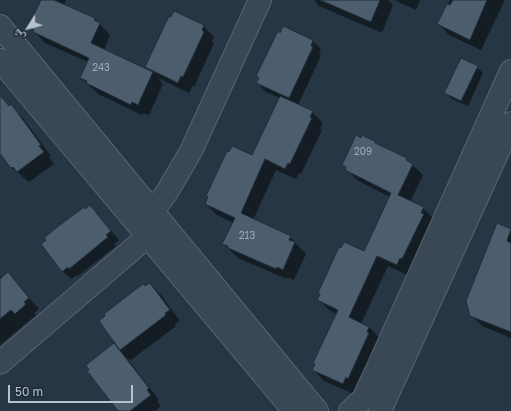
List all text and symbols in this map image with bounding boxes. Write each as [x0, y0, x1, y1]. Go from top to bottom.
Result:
north arrow [8, 8, 48, 48]
text: ش [9, 27, 27, 44]
house number: 243 [92, 62, 110, 74]
house number: 209 [354, 146, 372, 158]
house number: 213 [239, 230, 255, 242]
scale bar [10, 377, 135, 403]
text: 50 m [15, 384, 43, 399]

